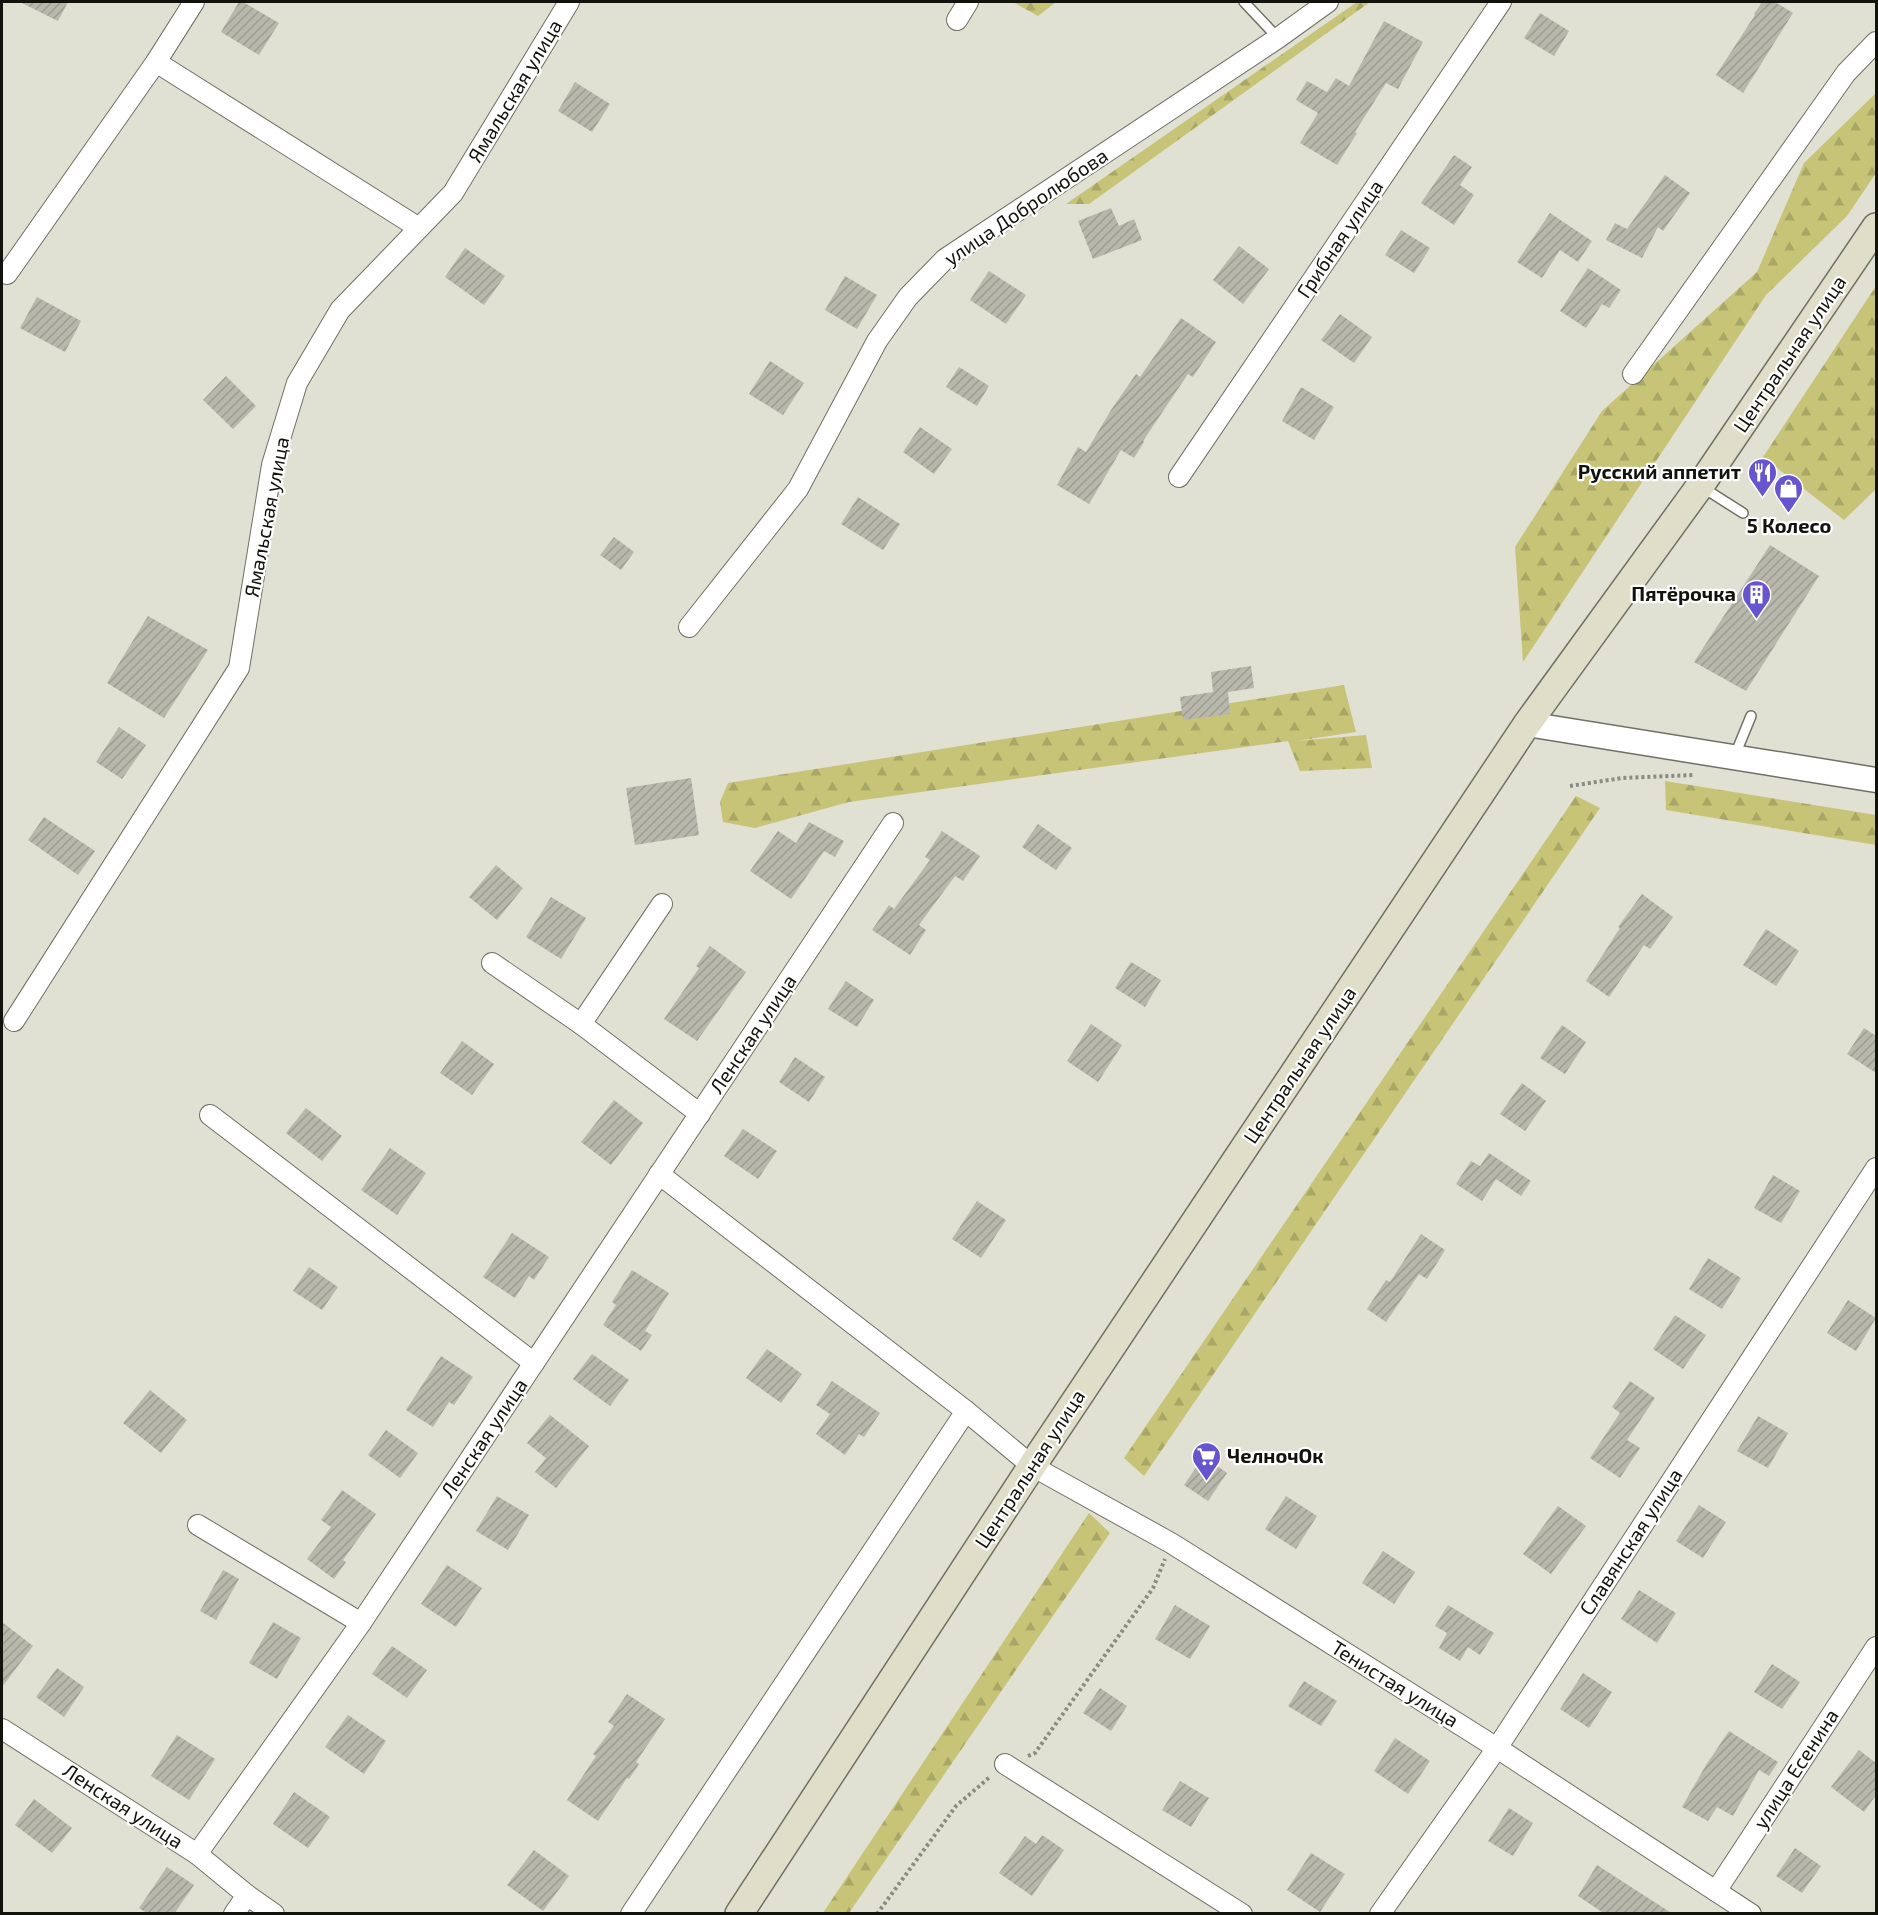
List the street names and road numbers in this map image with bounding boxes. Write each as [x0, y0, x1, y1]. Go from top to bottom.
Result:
street label: Ямальская улица [462, 15, 567, 167]
street label: улица Добролюбова [939, 142, 1112, 271]
street label: Грибная улица [1291, 175, 1388, 303]
street label: Центральная улица [1728, 270, 1851, 437]
street label: Ямальская улица [239, 435, 294, 599]
street label: Ленская улица [704, 969, 802, 1098]
street label: Центральная улица [1238, 981, 1361, 1148]
street label: Ленская улица [435, 1373, 533, 1502]
street label: Центральная улица [969, 1385, 1090, 1553]
street label: Славянская улица [1574, 1464, 1687, 1620]
street label: Тенистая улица [1327, 1634, 1464, 1733]
street label: улица Есенина [1748, 1704, 1844, 1833]
street label: Ленская улица [58, 1757, 188, 1854]

